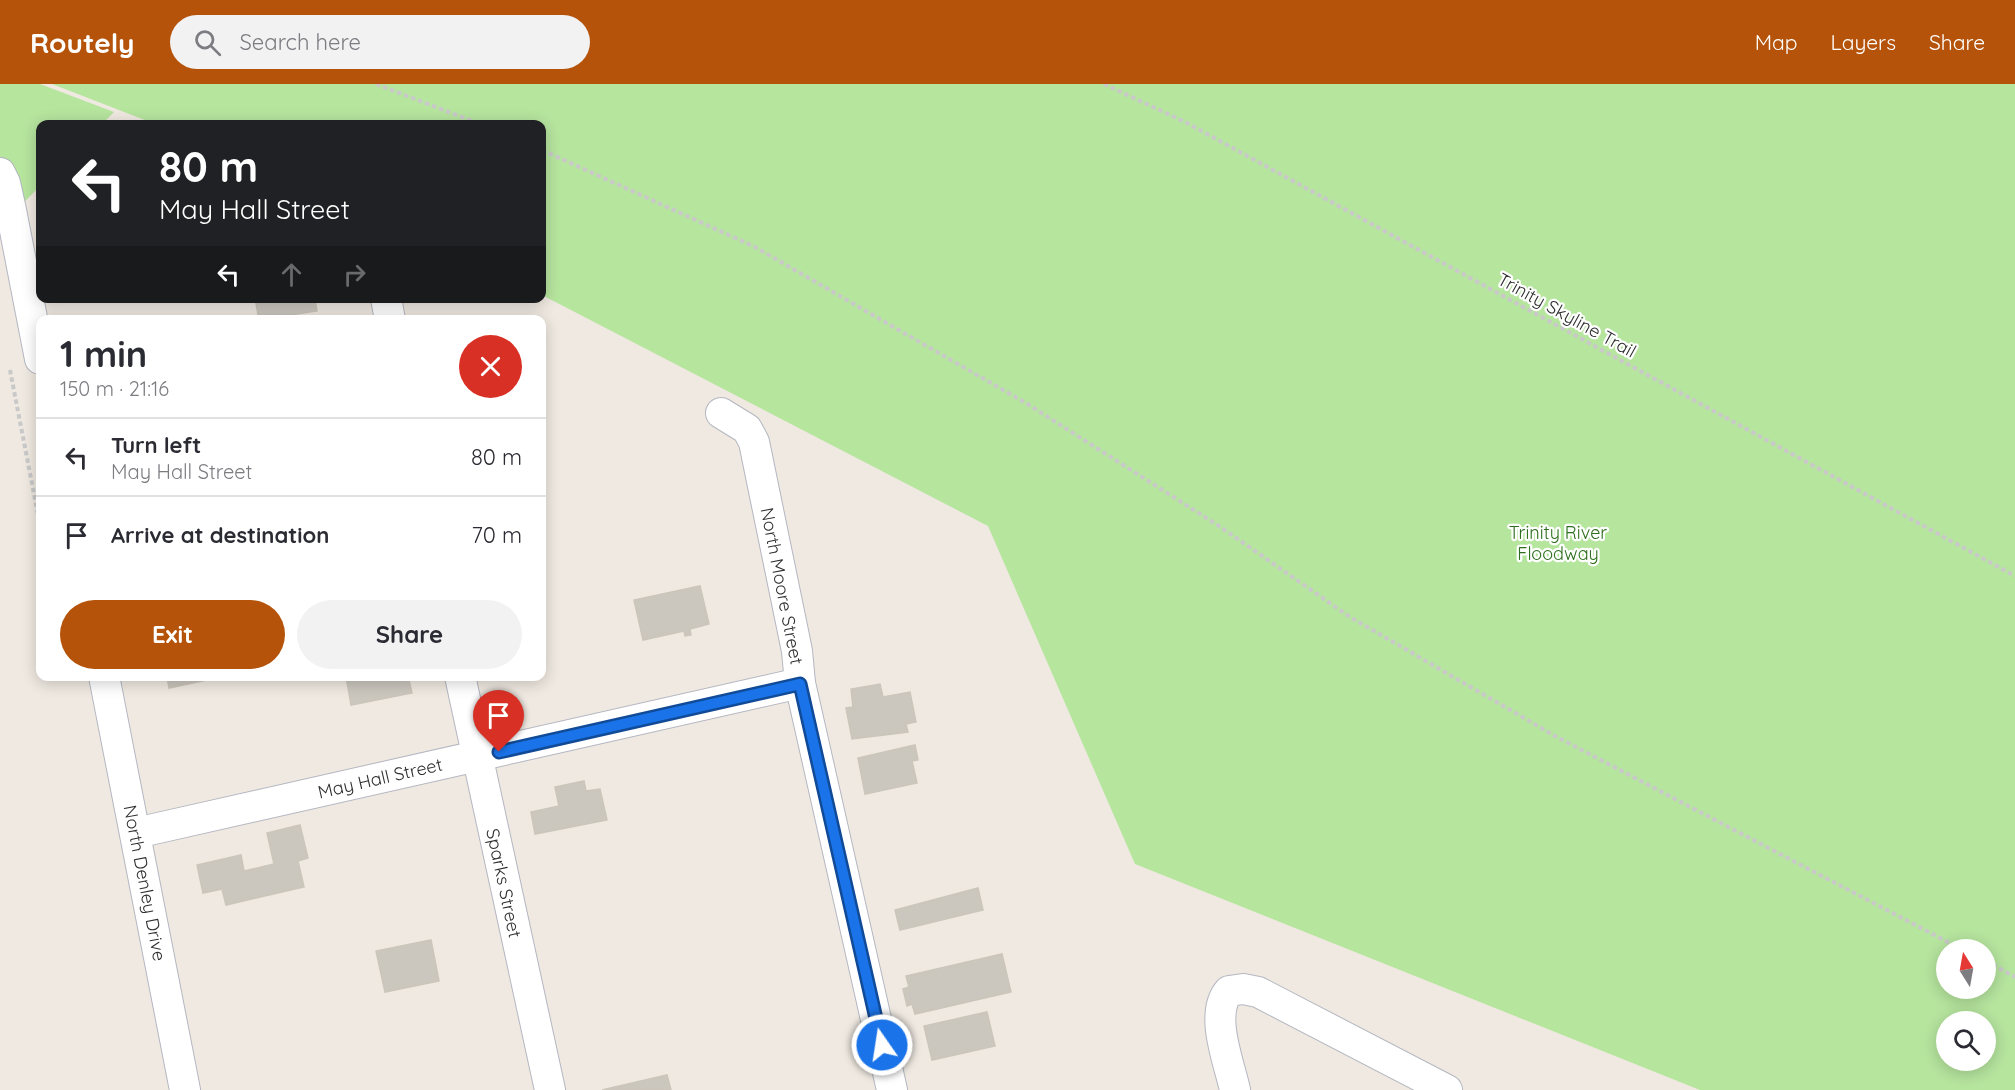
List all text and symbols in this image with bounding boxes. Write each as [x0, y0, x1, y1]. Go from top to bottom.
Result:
search box [170, 15, 590, 69]
text: Routely [30, 25, 134, 60]
icon: search [191, 26, 224, 59]
text: Search here [239, 28, 361, 56]
text: Map [1755, 29, 1798, 55]
text: Layers [1831, 29, 1896, 55]
text: Share [1929, 29, 1985, 55]
text: 80 m [159, 140, 258, 193]
icon: left [60, 144, 138, 222]
text: May Hall Street [159, 192, 350, 226]
icon: left [212, 258, 245, 291]
icon: ahead [275, 258, 308, 291]
icon: right [338, 258, 371, 291]
street label: Trinity Skyline Trail [1494, 267, 1640, 363]
text: 1 min [60, 331, 147, 376]
button: close [459, 335, 522, 398]
text: 150 m · 21:16 [60, 376, 169, 401]
text: Turn left [111, 431, 201, 459]
icon: left [60, 441, 93, 474]
text: 80 m [471, 443, 522, 471]
text: May Hall Street [111, 459, 252, 484]
street label: North Moore Street [755, 505, 809, 667]
icon: arrive [60, 519, 93, 552]
text: Arrive at destination [111, 521, 329, 549]
text: 70 m [472, 521, 522, 549]
park label: Trinity River Floodway [1509, 521, 1607, 565]
button: Exit [60, 600, 285, 669]
button: Share [297, 600, 522, 669]
pin [473, 690, 524, 752]
icon: arrive [482, 699, 515, 732]
street label: May Hall Street [315, 752, 445, 804]
street label: North Denley Drive [119, 803, 171, 963]
street label: Sparks Street [481, 826, 527, 940]
north arrow [1936, 939, 1996, 999]
map controls [1936, 939, 1996, 1071]
button: search [1936, 1011, 1996, 1071]
position arrow [850, 1013, 914, 1077]

